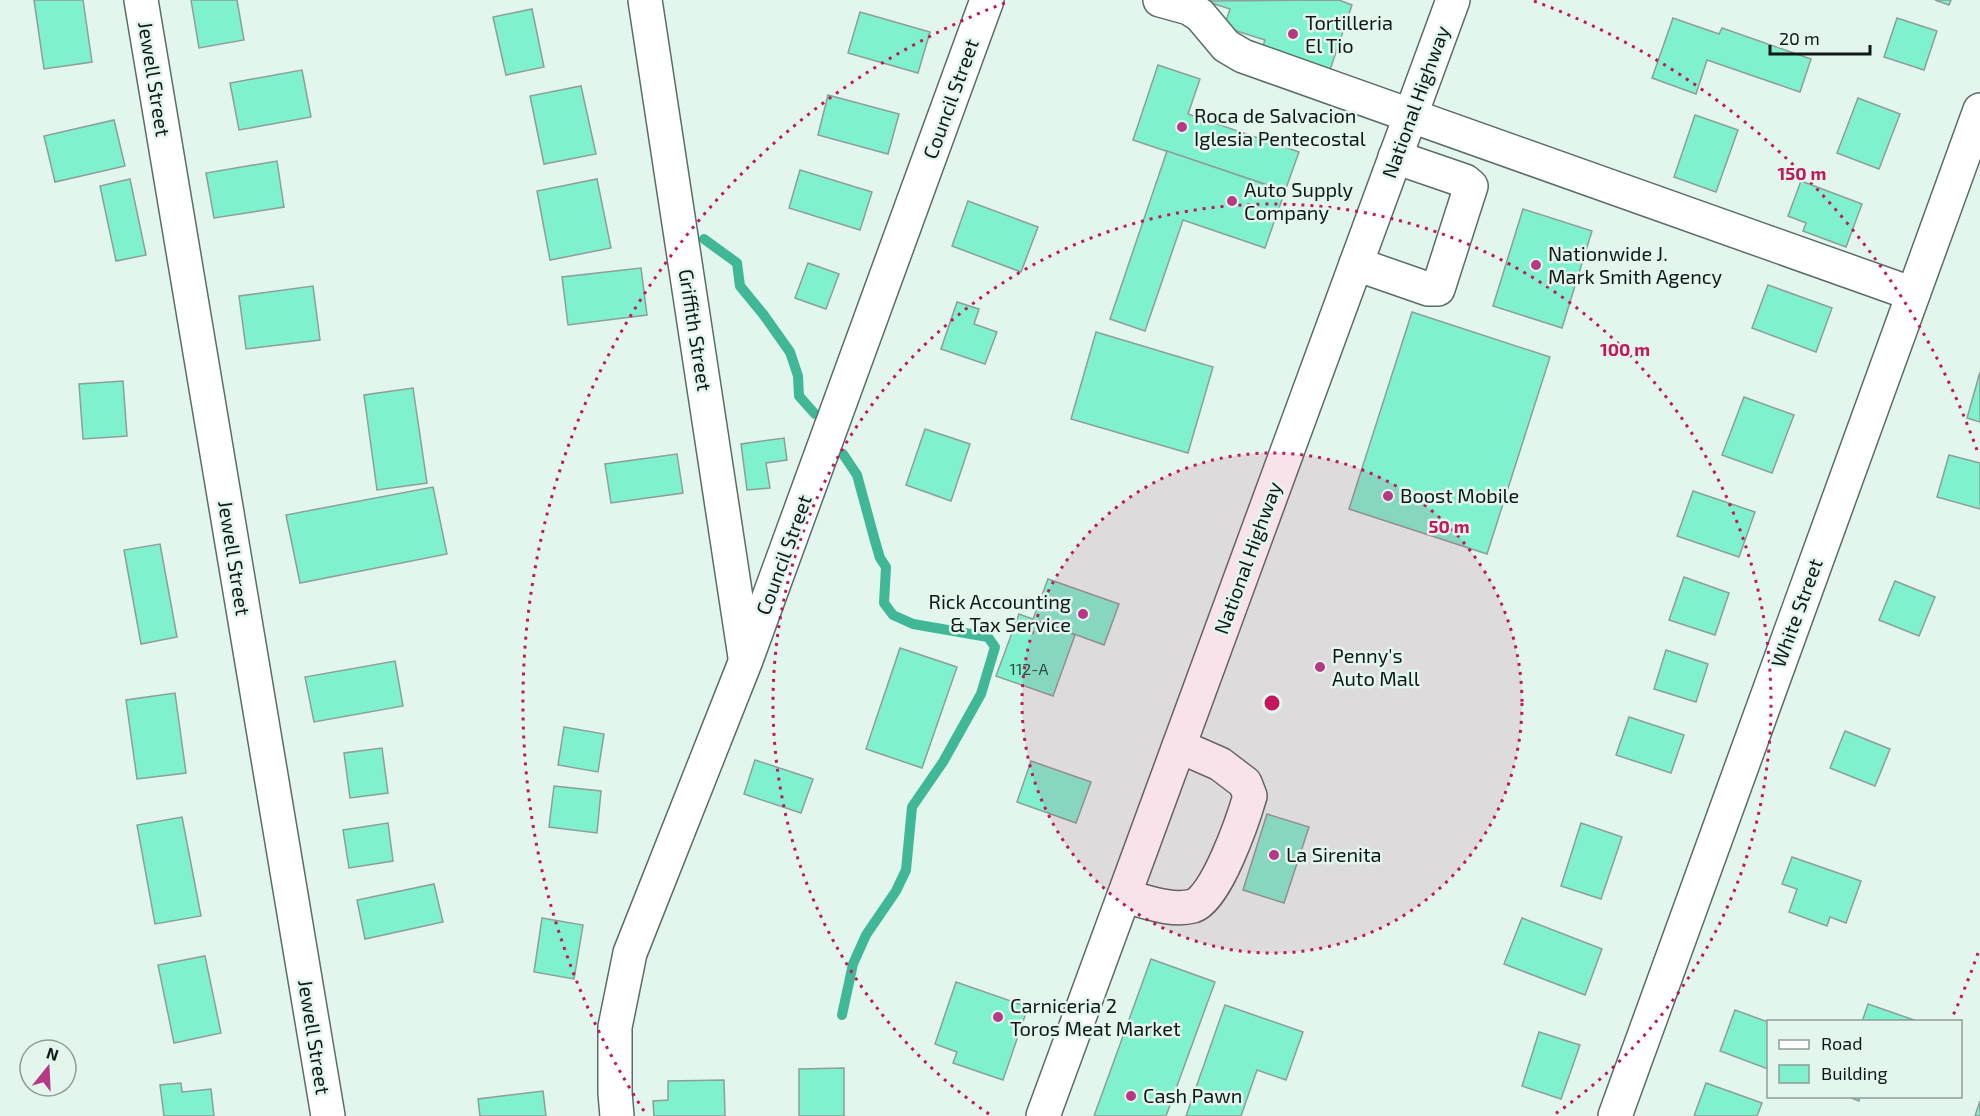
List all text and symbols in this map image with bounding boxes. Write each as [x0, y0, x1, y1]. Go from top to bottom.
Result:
place label: Tortilleria El Tio [1305, 10, 1393, 57]
scale bar [1770, 18, 1870, 56]
street label: Jewell Street [134, 20, 176, 138]
street label: National Highway [1376, 22, 1454, 181]
marker: Tortilleria El Tio [1286, 27, 1300, 41]
text: 20 m [1779, 27, 1820, 49]
street label: Council Street [917, 35, 983, 162]
place label: Roca de Salvacion Iglesia Pentecostal [1194, 103, 1366, 150]
marker: Roca de Salvacion Iglesia Pentecostal [1175, 120, 1189, 134]
text: 150 m [1778, 162, 1826, 184]
place label: Auto Supply Company [1244, 177, 1354, 224]
marker: Auto Supply Company [1225, 194, 1239, 208]
place label: Nationwide J. Mark Smith Agency [1548, 241, 1723, 288]
marker: Nationwide J. Mark Smith Agency [1529, 258, 1543, 272]
street label: Griffith Street [674, 267, 718, 393]
text: 100 m [1600, 338, 1650, 360]
street label: National Highway [1208, 478, 1286, 637]
place label: Boost Mobile [1400, 483, 1519, 507]
marker: Boost Mobile [1381, 489, 1395, 503]
street label: Council Street [750, 491, 816, 618]
street label: Jewell Street [214, 499, 256, 617]
text: 50 m [1428, 515, 1470, 537]
street label: White Street [1765, 555, 1827, 670]
place label: Rick Accounting & Tax Service [929, 589, 1071, 636]
marker: Rick Accounting & Tax Service [1076, 607, 1090, 621]
place label: Penny's Auto Mall [1332, 643, 1420, 690]
house number: 112-A [1010, 659, 1048, 678]
marker: Penny's Auto Mall [1313, 660, 1327, 674]
centre of rings [1262, 693, 1282, 713]
place label: La Sirenita [1286, 842, 1382, 866]
marker: La Sirenita [1267, 848, 1281, 862]
street label: Jewell Street [294, 978, 336, 1096]
place label: Carniceria 2 Toros Meat Market [1010, 993, 1181, 1040]
marker: Carniceria 2 Toros Meat Market [991, 1010, 1005, 1024]
legend [1767, 1020, 1962, 1098]
text: Road [1821, 1032, 1862, 1054]
north arrow [18, 1038, 78, 1098]
text: N [44, 1042, 61, 1064]
text: Building [1821, 1062, 1888, 1084]
place label: Cash Pawn [1143, 1083, 1242, 1107]
marker: Cash Pawn [1124, 1089, 1138, 1103]

